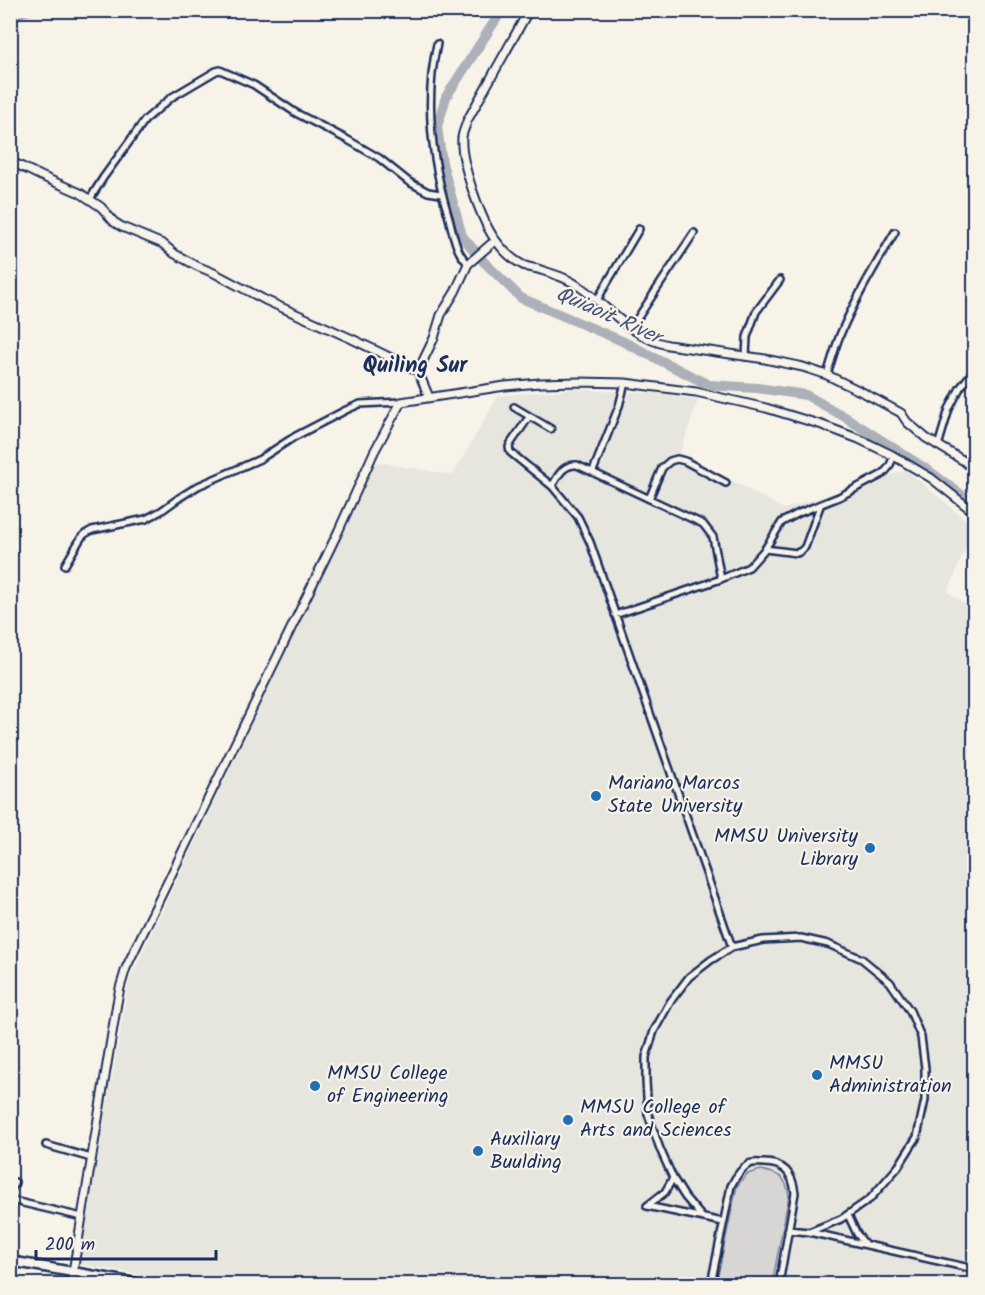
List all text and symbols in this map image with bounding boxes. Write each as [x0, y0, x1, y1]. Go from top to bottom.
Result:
water label: Quiaoit River [550, 278, 670, 355]
district label: Quiling Sur [363, 349, 468, 384]
place label: Mariano Marcos State University [608, 768, 743, 823]
marker: Mariano Marcos State University [589, 789, 603, 803]
place label: MMSU University Library [714, 821, 859, 876]
marker: MMSU University Library [863, 841, 877, 855]
place label: MMSU Administration [829, 1048, 952, 1103]
place label: MMSU College of Engineering [327, 1058, 448, 1113]
marker: MMSU Administration [810, 1068, 824, 1082]
marker: MMSU College of Engineering [308, 1079, 322, 1093]
place label: MMSU College of Arts and Sciences [580, 1092, 732, 1147]
marker: MMSU College of Arts and Sciences [561, 1113, 575, 1127]
place label: Auxiliary Buulding [490, 1124, 562, 1179]
marker: Auxiliary Buulding [471, 1144, 485, 1158]
scale bar [36, 1223, 216, 1261]
text: 200 m [45, 1231, 95, 1260]

